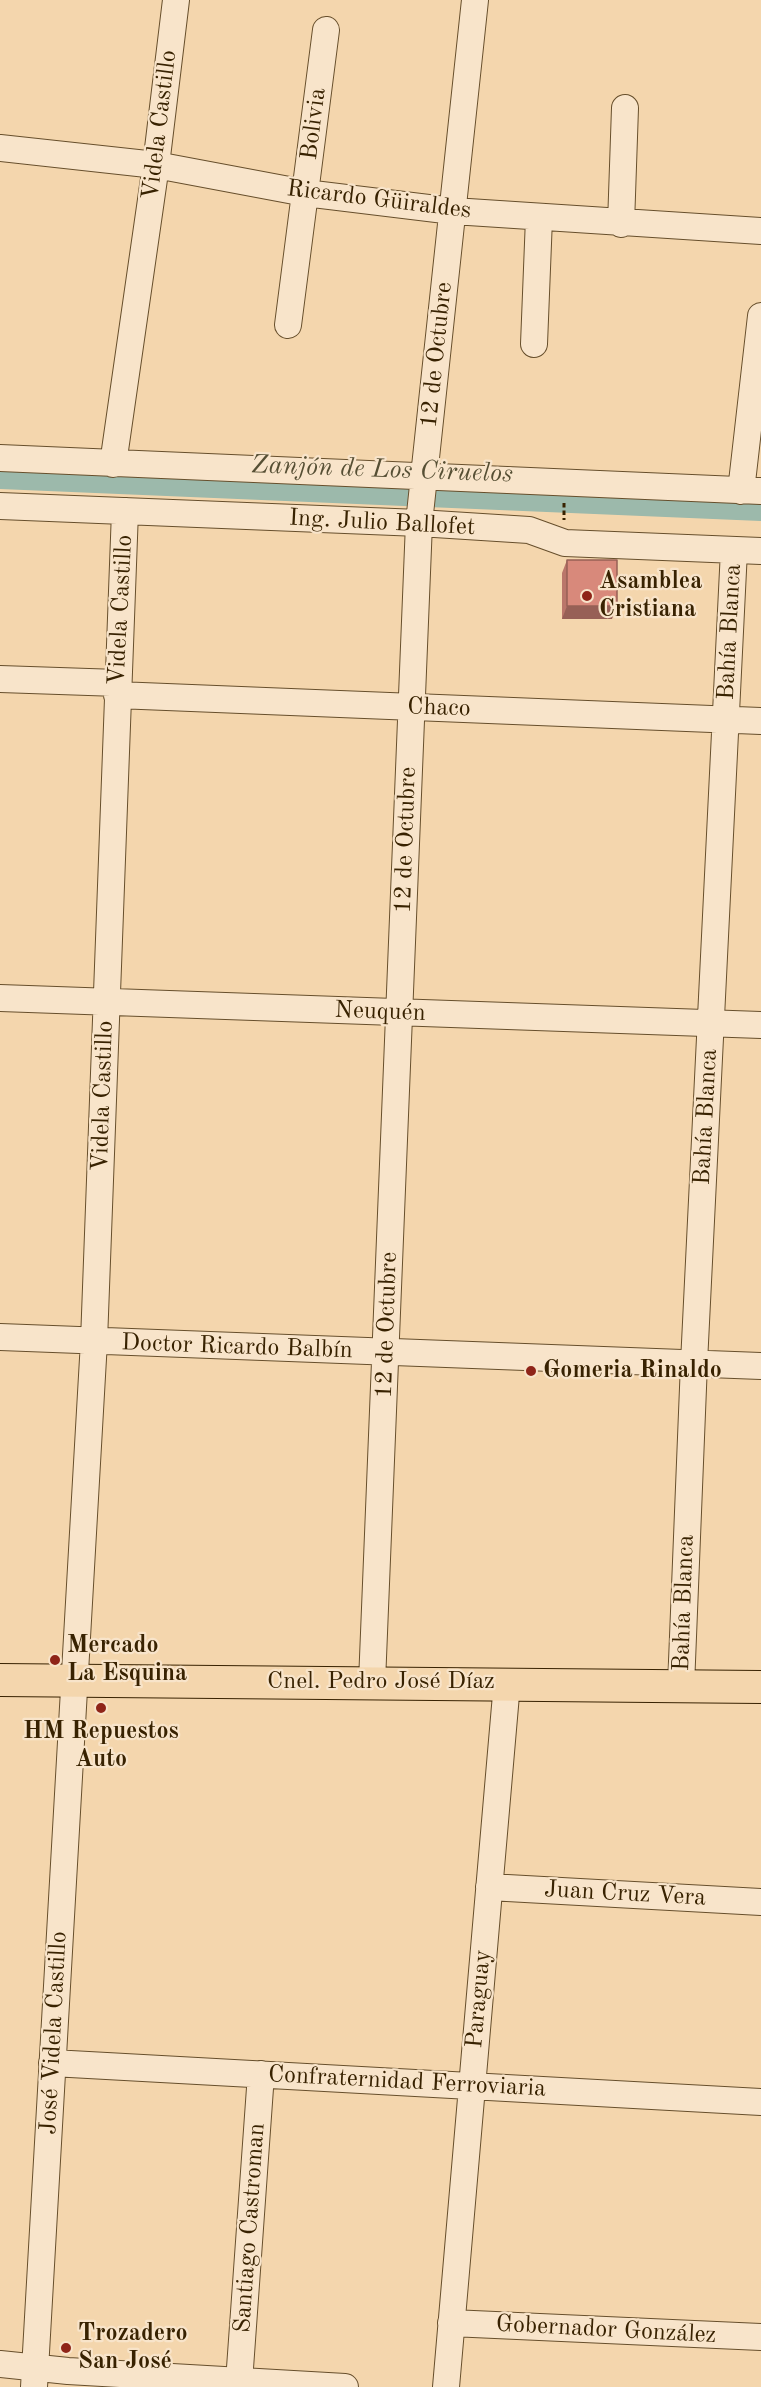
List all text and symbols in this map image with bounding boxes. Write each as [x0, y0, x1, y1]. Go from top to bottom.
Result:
street label: Videla Castillo [137, 48, 183, 202]
street label: Bolivia [295, 86, 333, 162]
street label: Ricardo Güiraldes [285, 174, 473, 226]
street label: 12 de Octubre [415, 281, 459, 429]
water label: Zanjón de Los Ciruelos [251, 450, 513, 490]
street label: Ing. Julio Ballofet [288, 504, 476, 542]
street label: Videla Castillo [103, 534, 139, 686]
street label: Bahía Blanca [712, 563, 748, 701]
place label: Asamblea Cristiana [599, 568, 702, 624]
marker: Asamblea Cristiana [580, 589, 594, 603]
street label: Chaco [407, 693, 471, 723]
street label: 12 de Octubre [389, 766, 423, 914]
street label: Neuquén [334, 996, 426, 1028]
street label: Videla Castillo [86, 1020, 120, 1172]
street label: Bahía Blanca [688, 1048, 724, 1186]
street label: 12 de Octubre [370, 1251, 404, 1399]
street label: Doctor Ricardo Balbín [121, 1329, 353, 1365]
place label: Gomeria Rinaldo [543, 1357, 722, 1385]
marker: Gomeria Rinaldo [524, 1364, 538, 1378]
street label: Bahía Blanca [667, 1534, 701, 1672]
place label: Mercado La Esquina [67, 1632, 187, 1688]
marker: Mercado La Esquina [48, 1653, 62, 1667]
street label: Cnel. Pedro José Díaz [267, 1668, 495, 1696]
marker: HM Repuestos Auto [94, 1701, 108, 1715]
place label: HM Repuestos Auto [23, 1718, 179, 1774]
street label: Juan Cruz Vera [543, 1875, 707, 1913]
street label: José Videla Castillo [34, 1931, 74, 2135]
street label: Paraguay [460, 1949, 498, 2049]
street label: Confraternidad Ferroviaria [267, 2060, 547, 2104]
street label: Santiago Castroman [228, 2122, 272, 2334]
street label: Gobernador González [495, 2310, 717, 2350]
place label: Trozadero San José [78, 2320, 188, 2376]
marker: Trozadero San José [59, 2341, 73, 2355]

